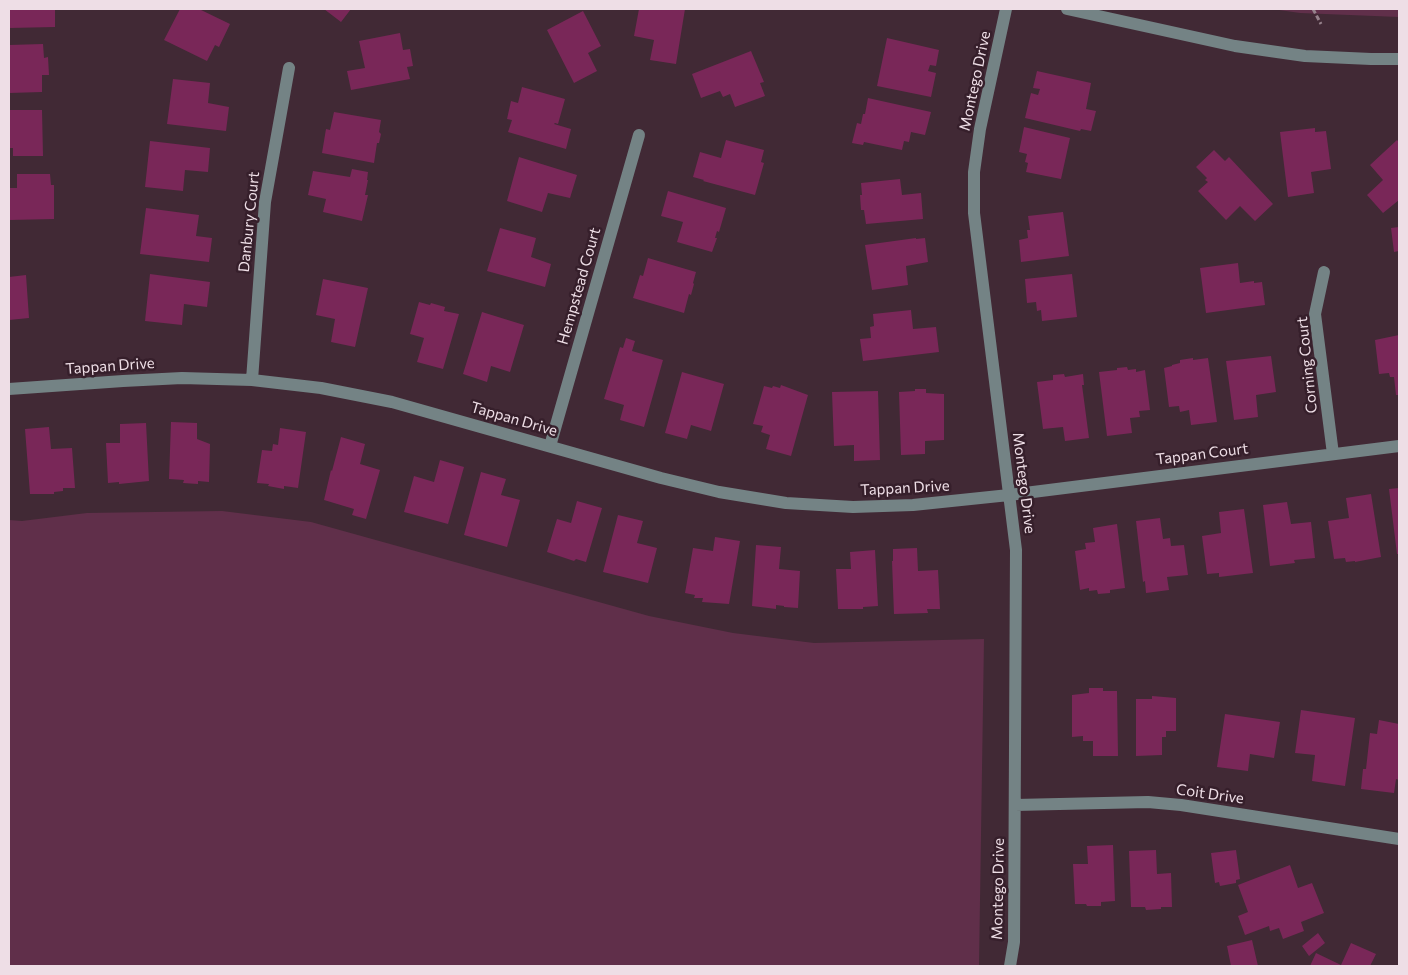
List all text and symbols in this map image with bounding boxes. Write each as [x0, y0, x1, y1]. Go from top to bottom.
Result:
street label: Montego Drive [956, 29, 994, 133]
street label: Danbury Court [235, 171, 263, 273]
street label: Hempstead Court [554, 225, 604, 347]
street label: Corning Court [1293, 316, 1321, 414]
street label: Tappan Drive [65, 354, 155, 378]
street label: Tappan Drive [469, 398, 559, 440]
street label: Montego Drive [1009, 431, 1039, 535]
street label: Tappan Court [1155, 439, 1249, 469]
street label: Tappan Drive [860, 477, 950, 499]
street label: Coit Drive [1175, 780, 1245, 808]
street label: Montego Drive [988, 838, 1008, 940]

